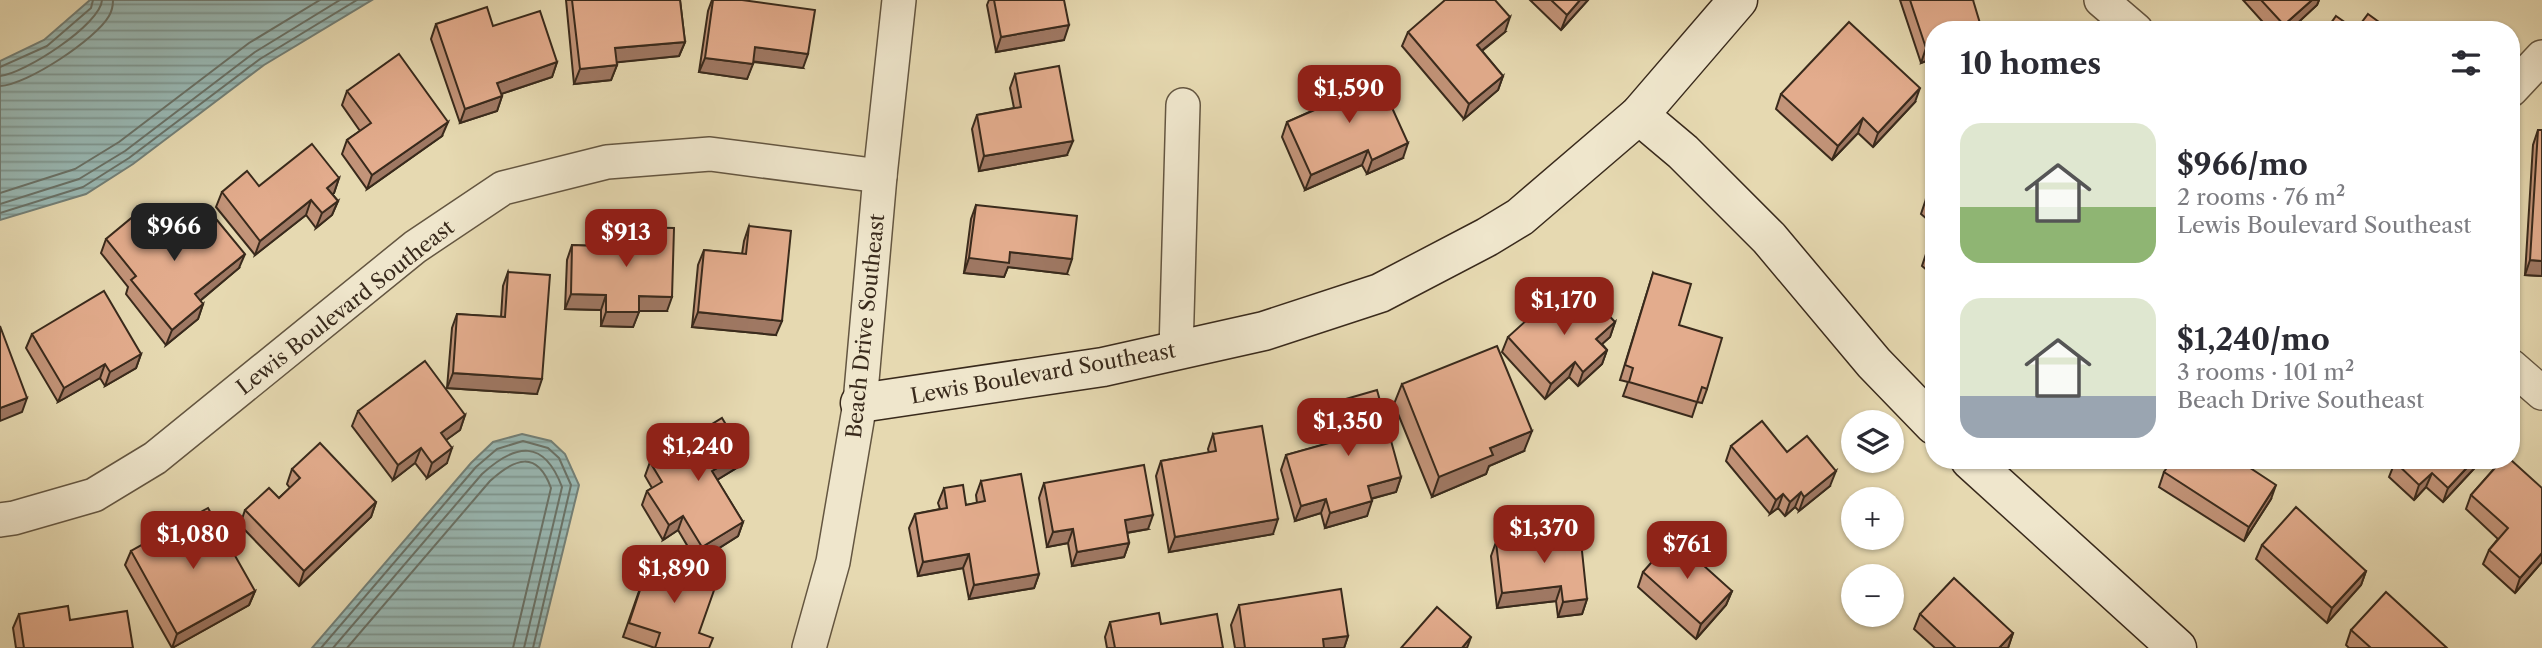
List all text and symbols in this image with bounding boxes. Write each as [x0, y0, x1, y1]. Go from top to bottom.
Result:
icon: filters [2447, 44, 2485, 82]
text: 10 homes [1960, 45, 2101, 82]
pin: $1,590 [1292, 66, 1406, 125]
text: $1,590 [1314, 74, 1384, 102]
text: $966/mo [2177, 146, 2308, 183]
icon: home [2016, 151, 2100, 235]
text: 2 rooms · 76 m² [2177, 183, 2345, 211]
pin: $966 [133, 204, 215, 263]
pin: $913 [585, 210, 667, 269]
text: Lewis Boulevard Southeast [2177, 211, 2471, 239]
text: $966 [147, 212, 201, 240]
street label: Beach Drive Southeast [841, 212, 889, 440]
street label: Lewis Boulevard Southeast [231, 214, 459, 400]
text: $913 [601, 218, 651, 246]
pin: $1,170 [1507, 278, 1621, 337]
text: $1,170 [1531, 286, 1597, 314]
text: $1,240/mo [2177, 321, 2330, 358]
icon: home [2016, 326, 2100, 410]
street label: Lewis Boulevard Southeast [908, 337, 1178, 409]
text: 3 rooms · 101 m² [2177, 358, 2354, 386]
text: Beach Drive Southeast [2177, 386, 2424, 414]
pin: $1,350 [1291, 398, 1405, 458]
text: $1,350 [1313, 407, 1383, 435]
map controls [1841, 410, 1904, 627]
button: layers [1841, 410, 1904, 473]
pin: $1,240 [641, 424, 755, 483]
text: $1,240 [662, 432, 734, 460]
button: + [1841, 487, 1904, 550]
pin: $1,370 [1487, 505, 1601, 565]
pin: $1,080 [136, 512, 250, 571]
text: $1,370 [1509, 514, 1579, 542]
text: $1,080 [157, 520, 229, 548]
pin: $761 [1646, 522, 1728, 581]
text: $761 [1663, 530, 1711, 558]
pin: $1,890 [617, 546, 731, 605]
text: $1,890 [638, 554, 710, 582]
button: − [1841, 564, 1904, 627]

